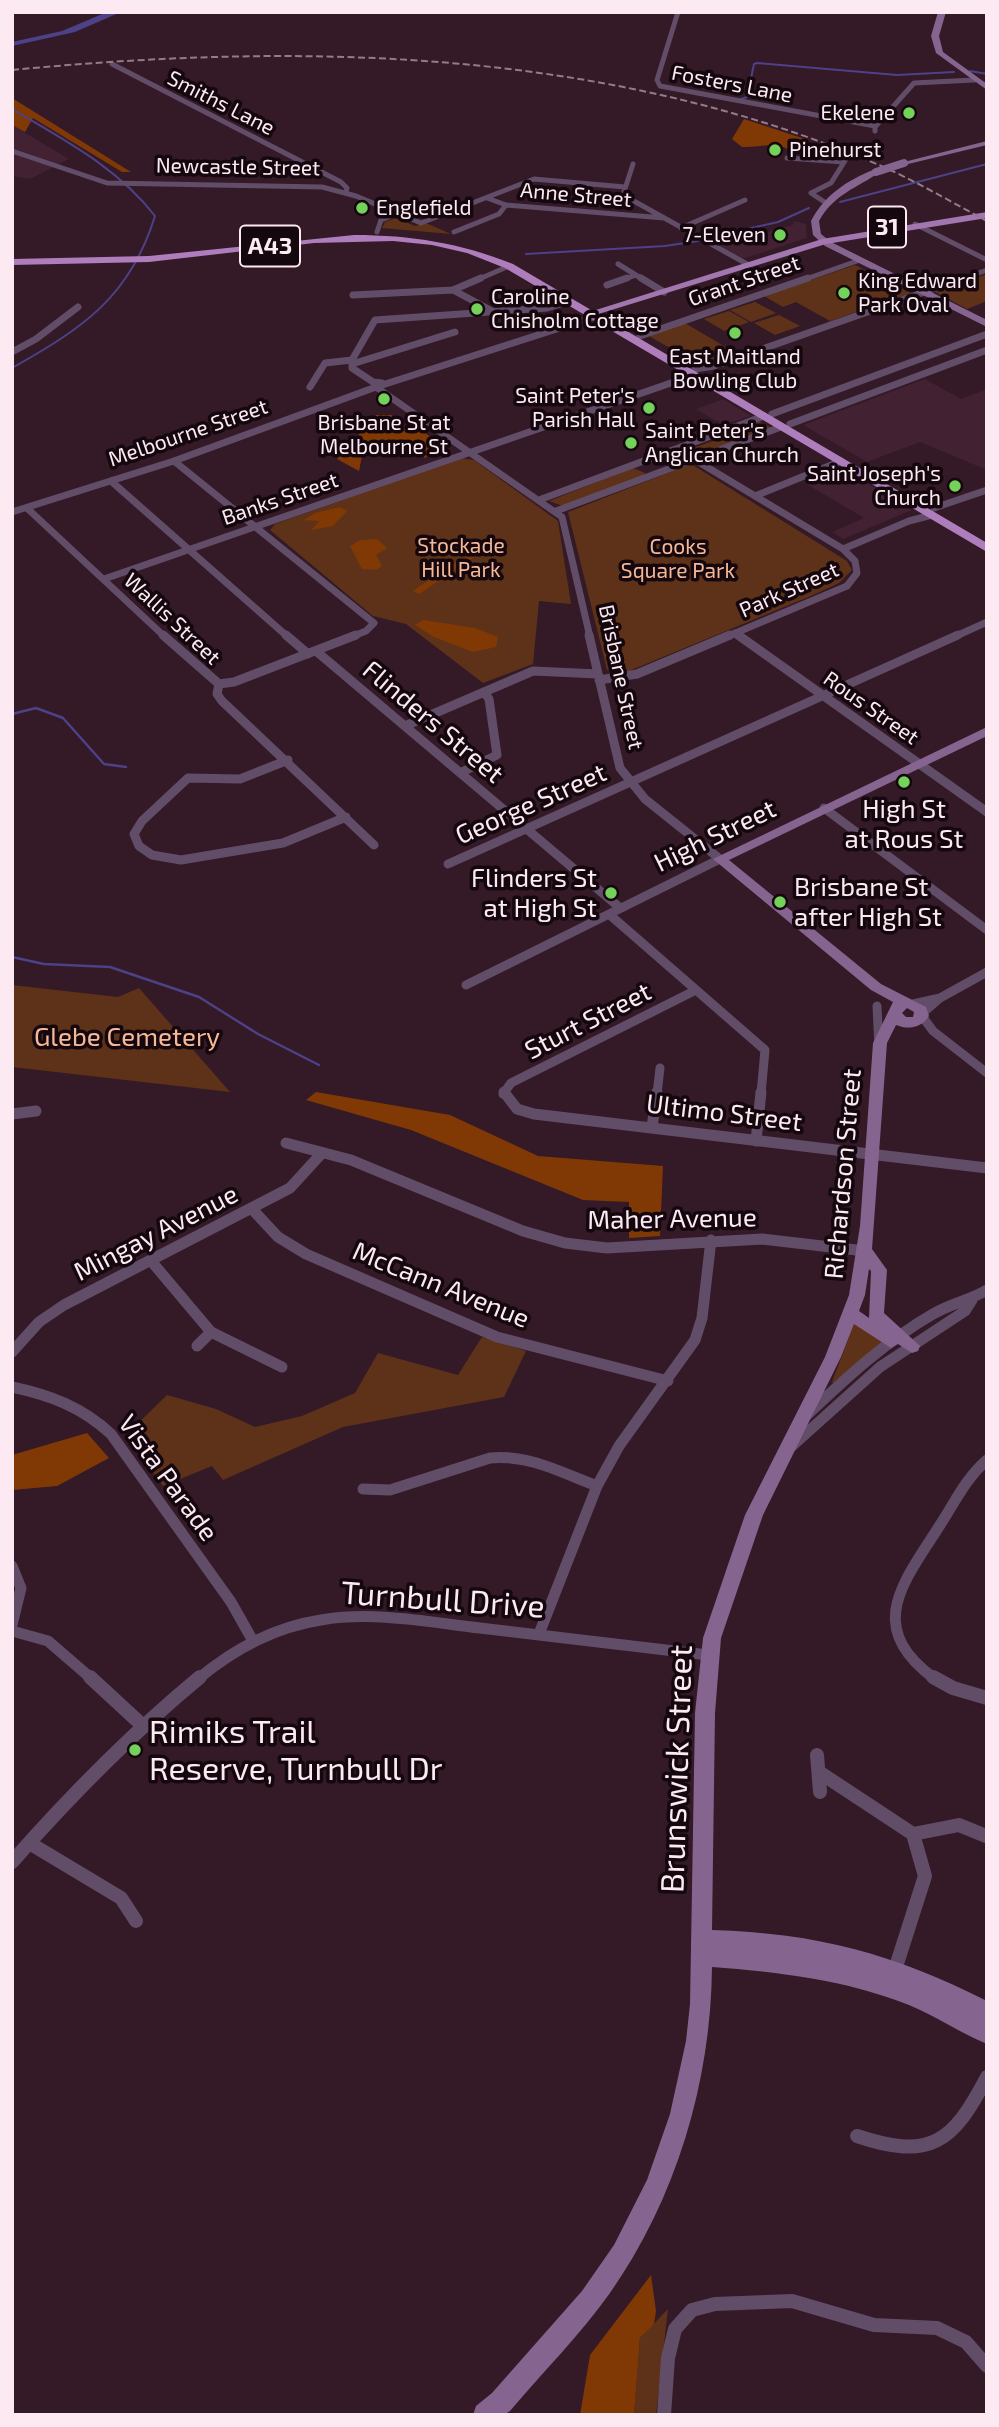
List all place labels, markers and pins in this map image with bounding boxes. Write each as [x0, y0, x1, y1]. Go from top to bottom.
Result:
place label: Ekelene [821, 100, 895, 126]
marker: Ekelene [901, 105, 917, 121]
place label: Pinehurst [789, 137, 881, 163]
marker: Pinehurst [767, 142, 783, 158]
place label: Englefield [376, 195, 471, 221]
marker: Englefield [354, 200, 370, 216]
place label: 7-Eleven [683, 222, 766, 248]
marker: 7-Eleven [772, 227, 788, 243]
place label: King Edward Park Oval [858, 268, 977, 318]
place label: Caroline Chisholm Cottage [491, 284, 659, 334]
marker: King Edward Park Oval [836, 285, 852, 301]
marker: Caroline Chisholm Cottage [469, 301, 485, 317]
marker: East Maitland Bowling Club [727, 325, 743, 341]
place label: East Maitland Bowling Club [669, 344, 801, 394]
place label: Saint Peter's Parish Hall [515, 383, 635, 433]
marker: Brisbane St at Melbourne St [376, 391, 392, 407]
marker: Saint Peter's Parish Hall [641, 400, 657, 416]
place label: Brisbane St at Melbourne St [318, 410, 450, 460]
place label: Saint Peter's Anglican Church [645, 418, 799, 468]
marker: Saint Peter's Anglican Church [623, 435, 639, 451]
place label: Saint Joseph's Church [807, 461, 941, 511]
marker: Saint Joseph's Church [947, 478, 963, 494]
marker: High St at Rous St [896, 774, 912, 790]
place label: High St at Rous St [845, 793, 963, 854]
place label: Flinders St at High St [471, 862, 597, 924]
place label: Brisbane St after High St [794, 871, 942, 932]
marker: Flinders St at High St [603, 885, 619, 901]
marker: Brisbane St after High St [772, 894, 788, 910]
place label: Rimiks Trail Reserve, Turnbull Dr [149, 1713, 443, 1788]
marker: Rimiks Trail Reserve, Turnbull Dr [127, 1742, 143, 1758]

